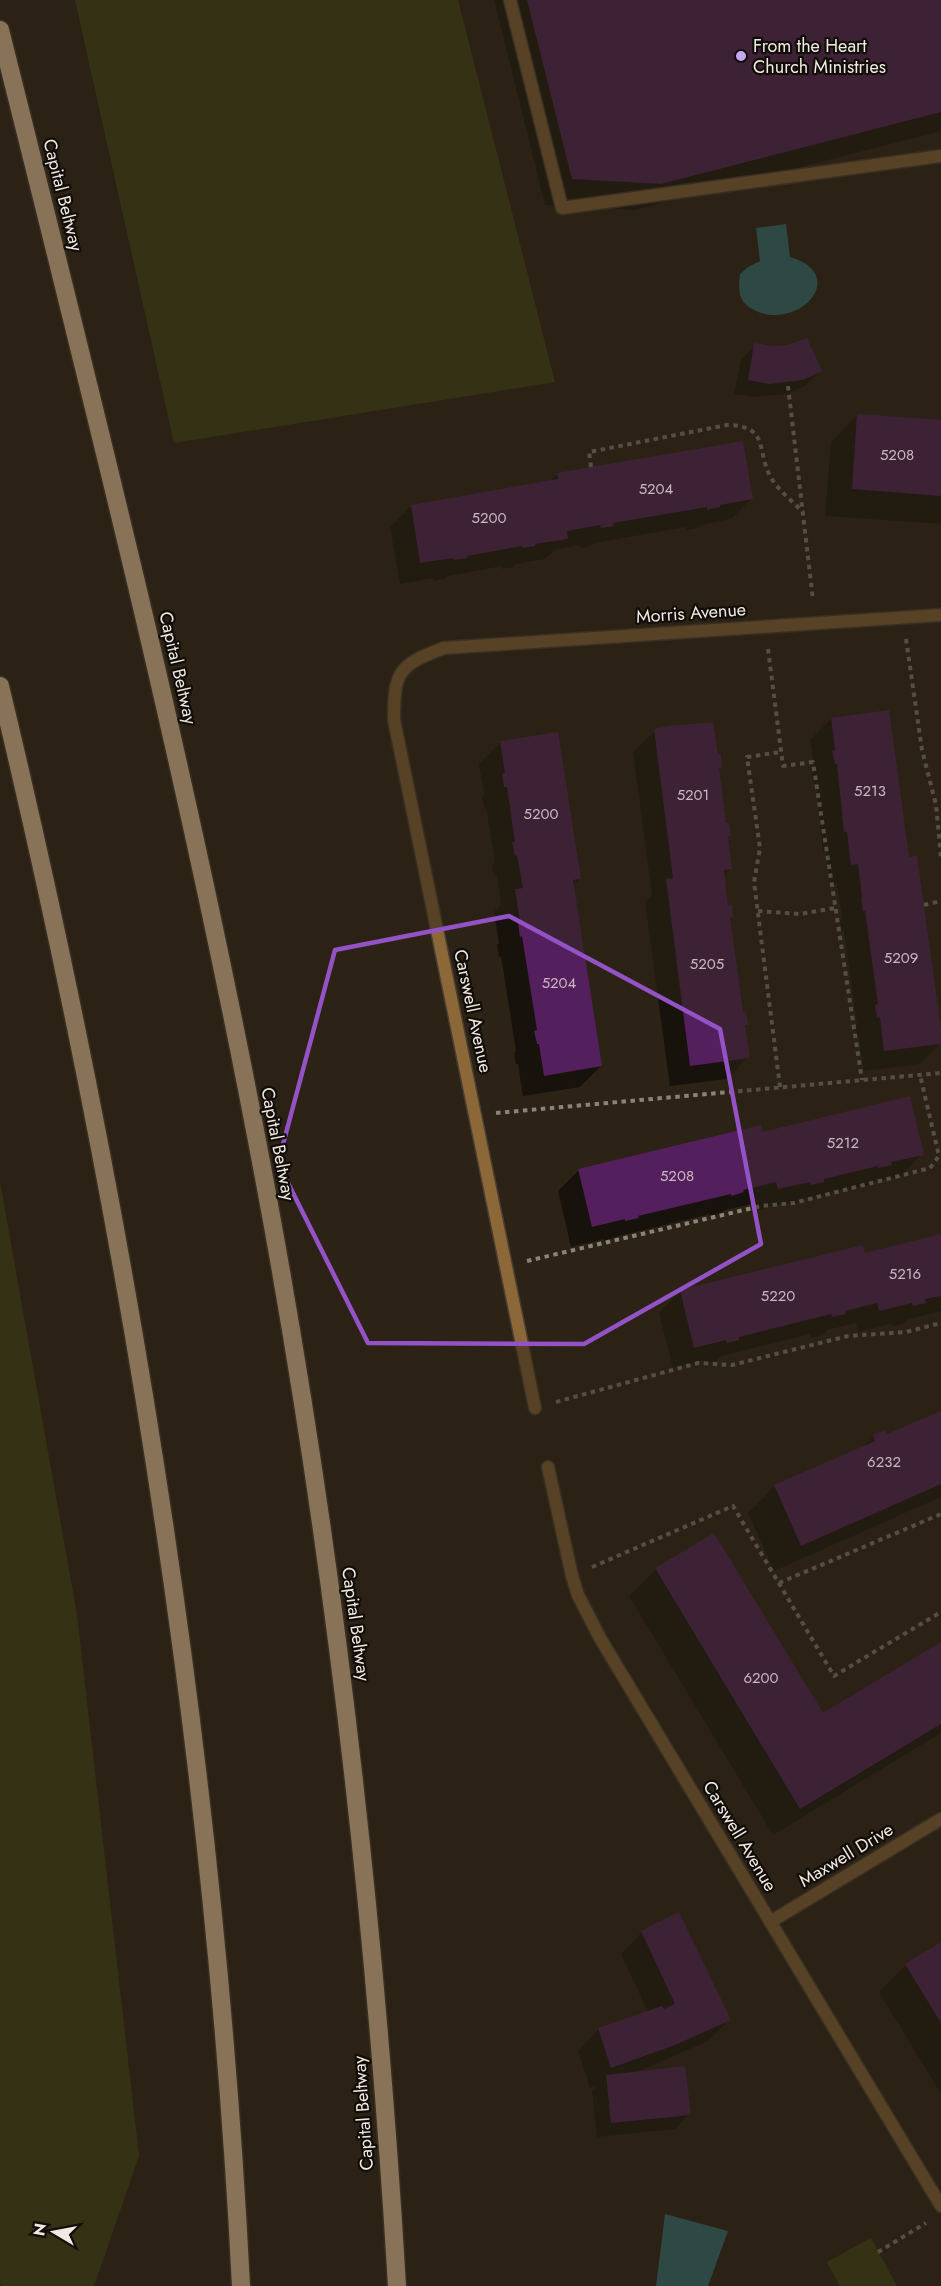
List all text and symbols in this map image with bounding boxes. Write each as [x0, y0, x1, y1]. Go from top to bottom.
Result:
place label: From the Heart Church Ministries [753, 33, 886, 80]
marker: From the Heart Church Ministries [734, 49, 748, 63]
street label: Capital Beltway [36, 136, 90, 254]
house number: 5208 [880, 444, 914, 466]
house number: 5204 [639, 478, 674, 500]
house number: 5200 [472, 507, 507, 529]
street label: Morris Avenue [635, 596, 747, 630]
street label: Capital Beltway [152, 609, 204, 727]
house number: 5213 [854, 780, 886, 802]
house number: 5201 [677, 784, 709, 806]
house number: 5200 [524, 803, 559, 825]
street label: Carswell Avenue [447, 947, 499, 1075]
house number: 5209 [884, 947, 918, 969]
house number: 5205 [690, 953, 724, 975]
house number: 5204 [542, 972, 577, 994]
street label: Capital Beltway [254, 1085, 302, 1203]
house number: 5212 [827, 1132, 859, 1154]
house number: 5208 [660, 1165, 694, 1187]
house number: 5216 [889, 1263, 921, 1285]
house number: 5220 [761, 1285, 795, 1307]
house number: 6232 [867, 1451, 901, 1473]
street label: Capital Beltway [335, 1565, 377, 1683]
house number: 6200 [743, 1667, 779, 1689]
street label: Carswell Avenue [697, 1776, 783, 1896]
street label: Maxwell Drive [794, 1817, 898, 1893]
street label: Capital Beltway [346, 2055, 380, 2171]
north arrow [24, 2202, 84, 2262]
text: N [27, 2221, 52, 2238]

